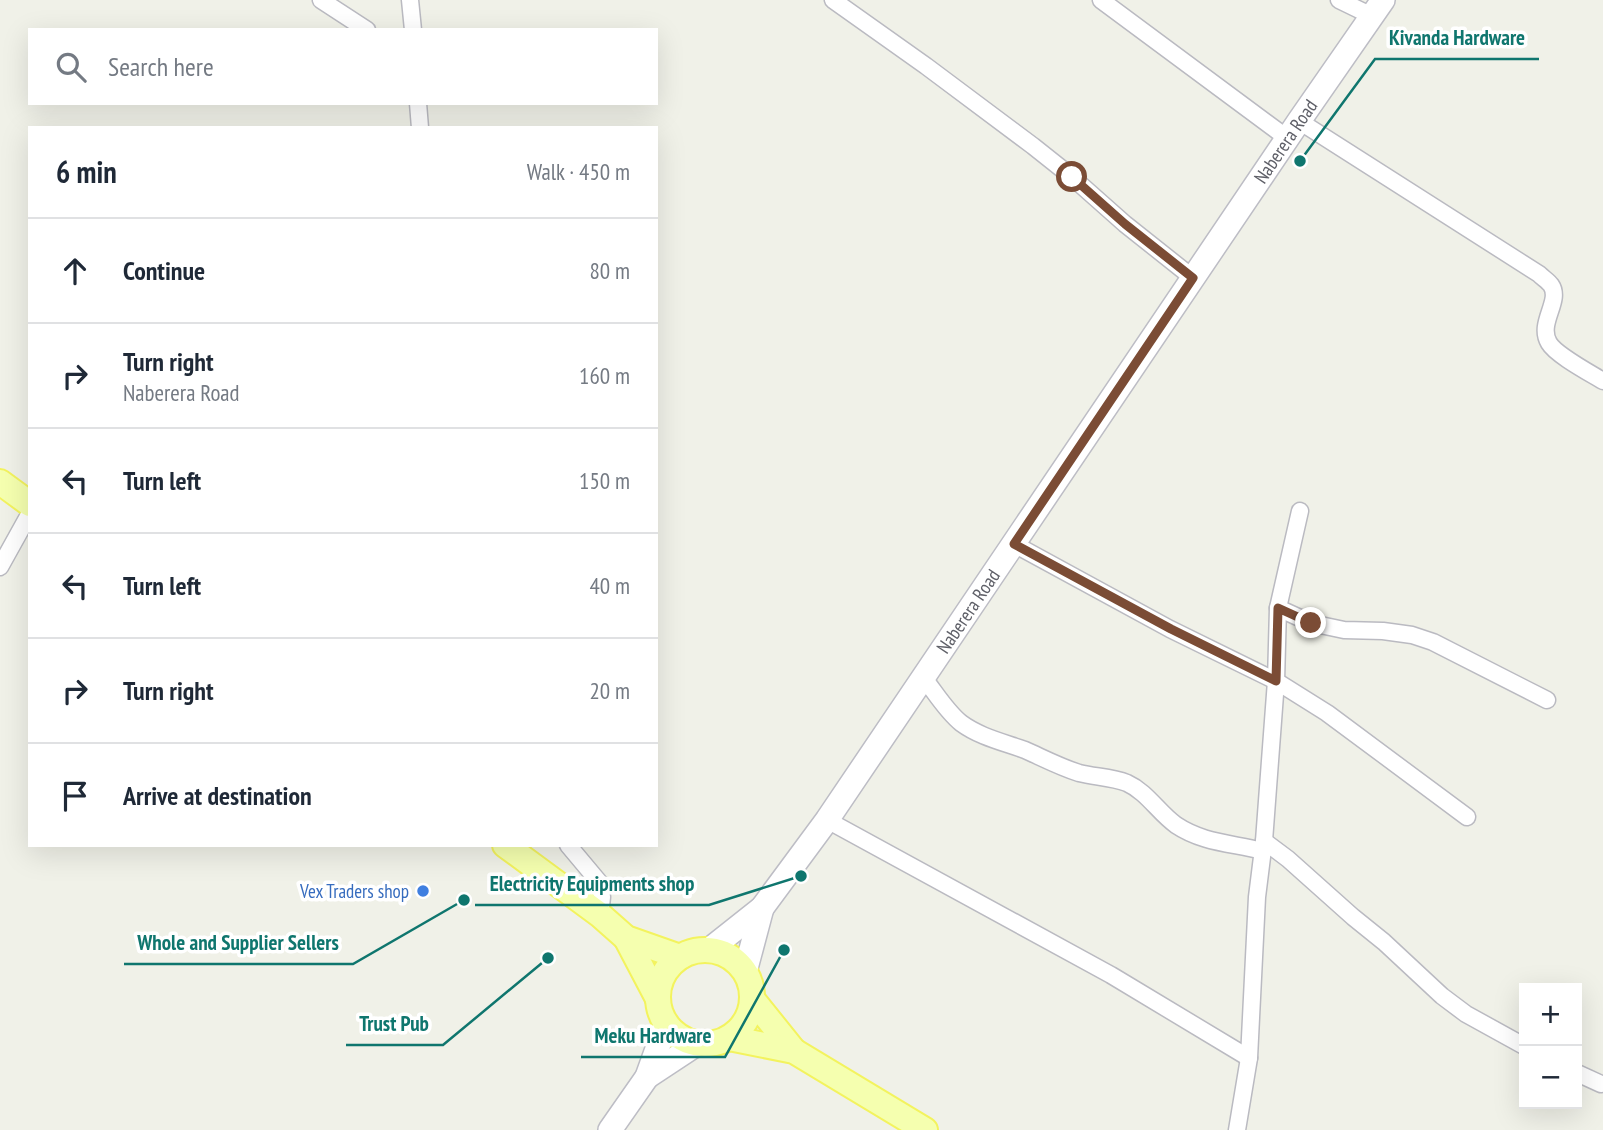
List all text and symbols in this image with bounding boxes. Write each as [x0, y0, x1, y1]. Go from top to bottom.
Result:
callout: Kivanda Hardware [1375, 17, 1539, 59]
text: Kivanda Hardware [1389, 24, 1525, 51]
search box [28, 28, 658, 105]
icon: search [52, 48, 90, 86]
text: Search here [108, 50, 214, 83]
street label: Naberera Road [1248, 95, 1322, 188]
text: 6 min [56, 152, 117, 191]
text: Walk · 450 m [527, 157, 630, 186]
route start [1056, 161, 1087, 192]
icon: ahead [56, 252, 94, 290]
text: Continue [123, 254, 205, 287]
text: 80 m [589, 256, 630, 285]
text: Turn right [123, 345, 214, 378]
icon: right [56, 357, 94, 395]
text: 160 m [579, 361, 630, 390]
text: Naberera Road [123, 378, 239, 407]
icon: left [56, 462, 94, 500]
text: Turn left [123, 464, 201, 497]
text: 150 m [579, 466, 630, 495]
street label: Naberera Road [931, 565, 1005, 658]
icon: left [56, 567, 94, 605]
text: Turn left [123, 569, 201, 602]
text: 40 m [589, 571, 630, 600]
route end [1295, 607, 1326, 638]
icon: right [56, 672, 94, 710]
text: Turn right [123, 674, 214, 707]
text: 20 m [589, 676, 630, 705]
icon: arrive [56, 777, 94, 815]
text: Arrive at destination [123, 779, 312, 812]
callout: Electricity Equipments shop [475, 863, 709, 905]
text: Electricity Equipments shop [490, 870, 694, 897]
place label: Vex Traders shop [299, 879, 409, 903]
marker: Vex Traders shop [415, 883, 431, 899]
callout: Whole and Supplier Sellers [124, 922, 353, 964]
text: Whole and Supplier Sellers [136, 929, 339, 956]
map controls [1519, 983, 1582, 1109]
button: + [1519, 983, 1582, 1046]
callout: Trust Pub [346, 1003, 443, 1045]
text: Trust Pub [359, 1010, 429, 1037]
callout: Meku Hardware [581, 1015, 725, 1057]
text: Meku Hardware [595, 1022, 711, 1049]
button: − [1519, 1046, 1582, 1109]

